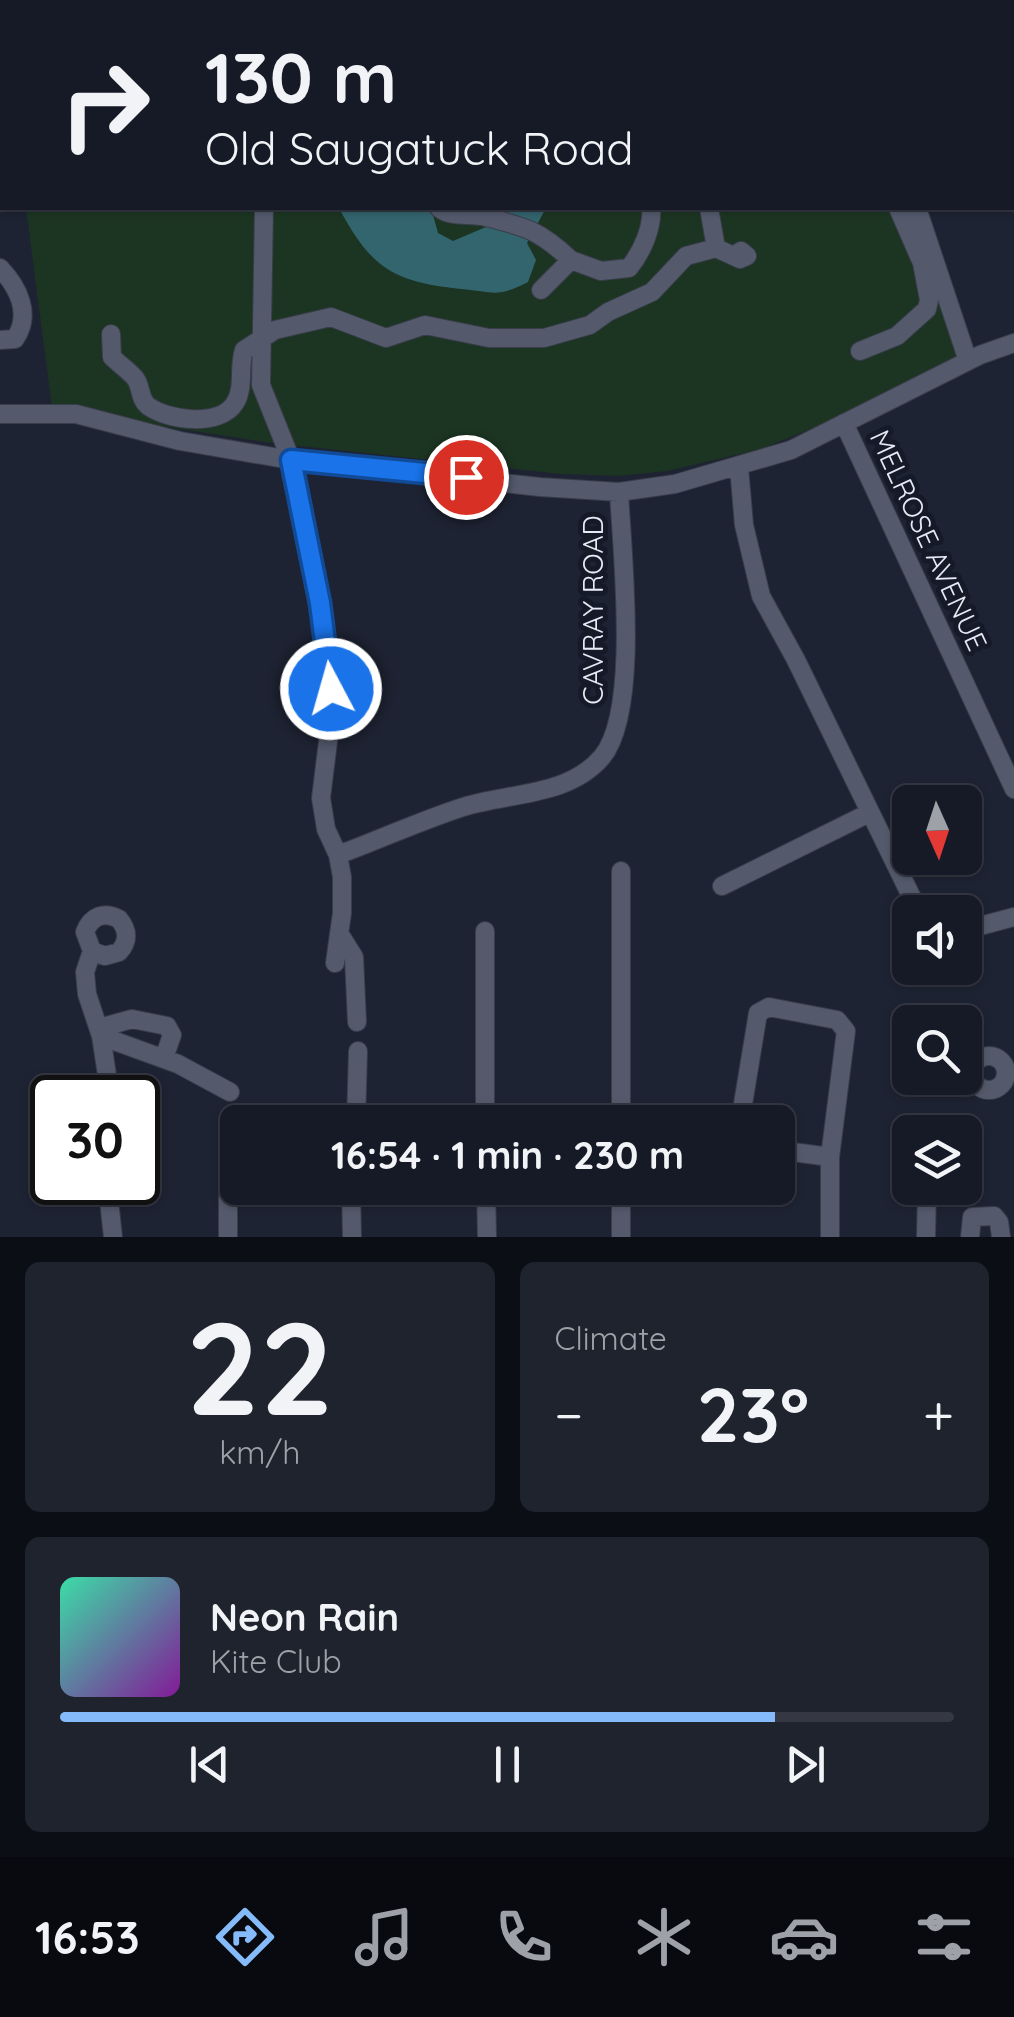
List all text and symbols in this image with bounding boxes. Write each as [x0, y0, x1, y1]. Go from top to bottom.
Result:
text: 130 m [205, 33, 397, 121]
icon: right [40, 40, 170, 170]
text: Old Saugatuck Road [205, 120, 634, 176]
street label: MELROSE AVENUE [863, 424, 995, 656]
pin [424, 435, 509, 520]
icon: arrive [439, 450, 494, 505]
street label: CAVRAY ROAD [575, 515, 610, 705]
position arrow [279, 637, 383, 741]
north arrow [892, 785, 982, 875]
map controls [892, 785, 982, 1205]
button: sound [892, 895, 982, 985]
button: search [892, 1005, 982, 1095]
speed limit sign: 30 [30, 1075, 160, 1205]
button: layers [892, 1115, 982, 1205]
text: 16:54 · 1 min · 230 m [331, 1131, 684, 1179]
text: 22 [186, 1285, 334, 1448]
text: Climate [555, 1318, 667, 1358]
text: 23° [697, 1367, 809, 1461]
text: − [555, 1380, 583, 1449]
text: + [923, 1380, 954, 1449]
text: km/h [219, 1432, 300, 1472]
text: Neon Rain [210, 1593, 399, 1641]
text: Kite Club [210, 1641, 342, 1681]
icon: previous [182, 1737, 237, 1792]
icon: pause [480, 1737, 535, 1792]
icon: next [778, 1737, 833, 1792]
icon: directions [210, 1902, 280, 1972]
icon: music [349, 1902, 419, 1972]
icon: phone [489, 1902, 559, 1972]
icon: climate [629, 1902, 699, 1972]
icon: car [769, 1902, 839, 1972]
icon: filters [909, 1902, 979, 1972]
text: 16:53 [35, 1909, 140, 1965]

